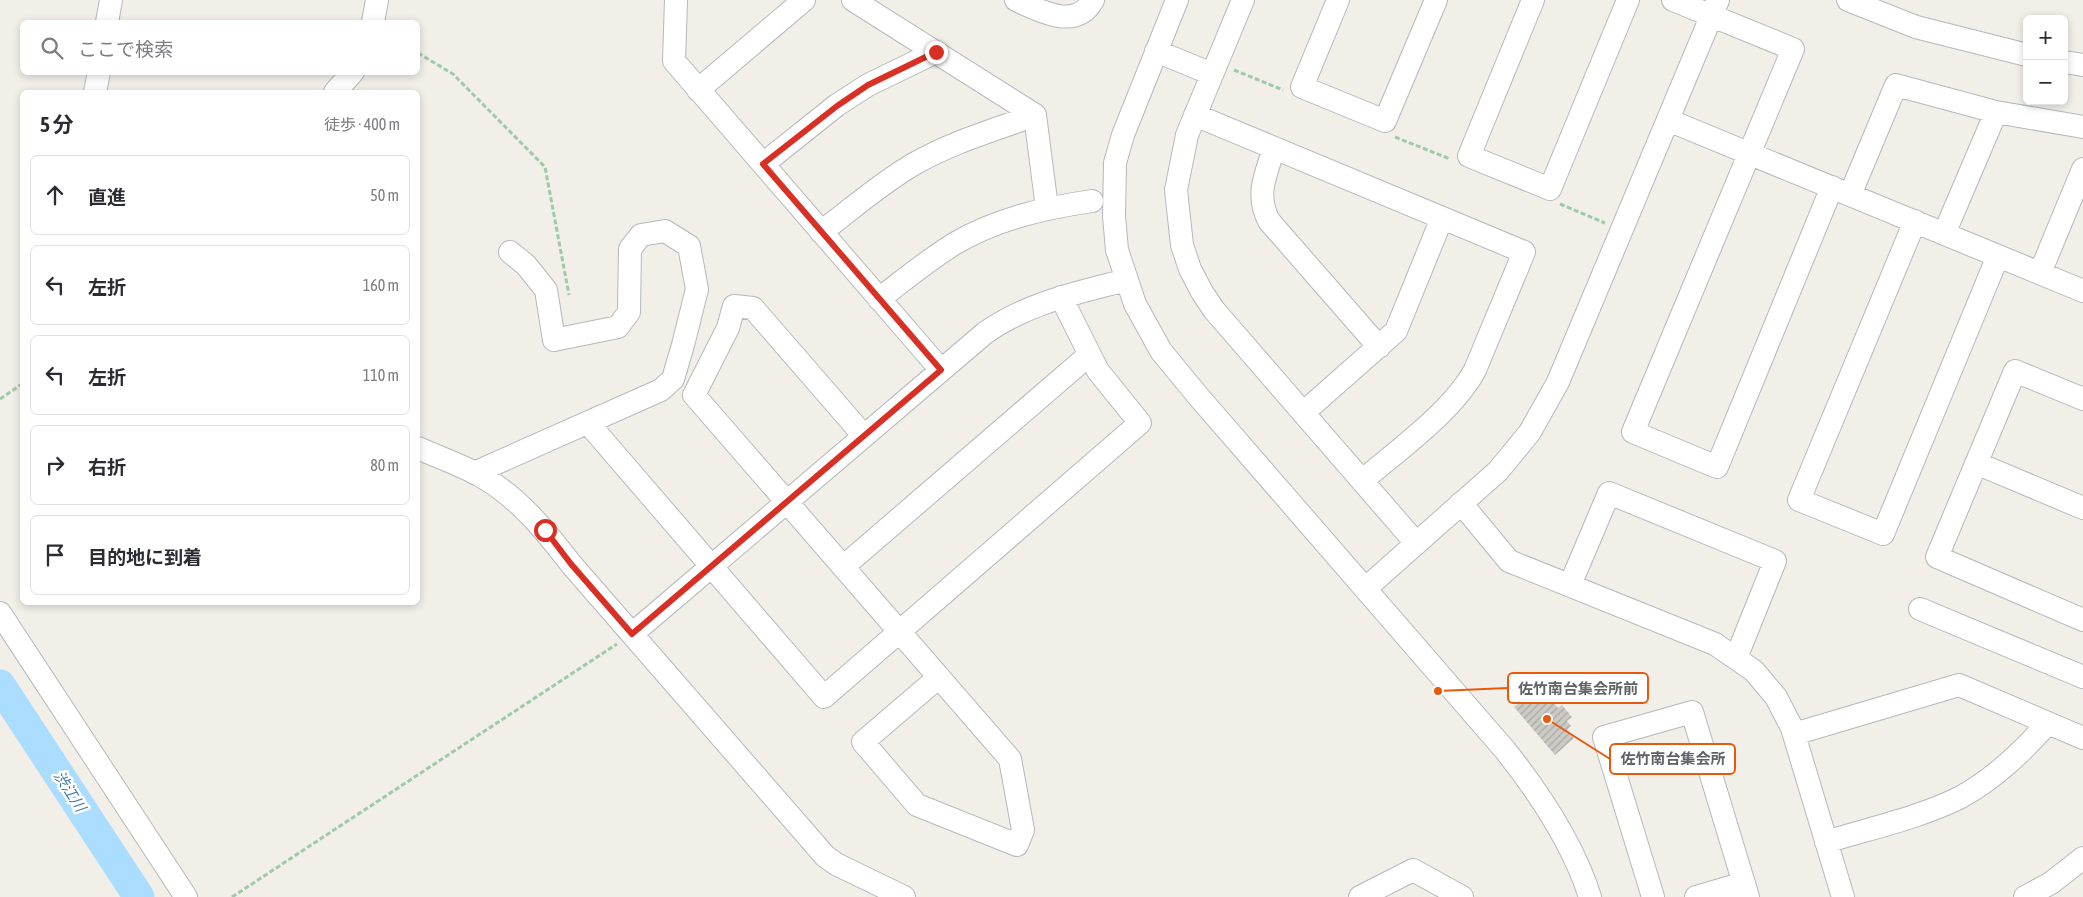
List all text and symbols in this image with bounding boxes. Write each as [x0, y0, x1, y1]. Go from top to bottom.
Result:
map controls [2023, 15, 2068, 105]
button: + [2023, 15, 2068, 60]
search box [20, 20, 420, 75]
icon: search [38, 34, 66, 62]
text: ここで検索 [78, 38, 173, 60]
route end [925, 41, 948, 64]
button: − [2023, 60, 2068, 105]
text: 5 分 [40, 112, 74, 136]
text: 徒歩 · 400 m [324, 115, 400, 133]
icon: ahead [41, 181, 69, 209]
text: 直進 [88, 186, 126, 208]
text: 50 m [370, 186, 399, 204]
icon: left [41, 271, 69, 299]
text: 左折 [88, 276, 126, 298]
text: 160 m [363, 276, 399, 294]
icon: left [41, 361, 69, 389]
text: 左折 [88, 366, 126, 388]
text: 110 m [363, 366, 399, 384]
icon: right [41, 451, 69, 479]
text: 右折 [88, 456, 126, 478]
text: 80 m [370, 456, 399, 474]
route start [534, 519, 557, 542]
icon: arrive [41, 541, 69, 569]
text: 目的地に到着 [88, 546, 202, 568]
callout: 佐竹南台集会所前 [1508, 673, 1648, 703]
text: 佐竹南台集会所前 [1518, 680, 1638, 697]
callout: 佐竹南台集会所 [1610, 744, 1735, 774]
text: 佐竹南台集会所 [1620, 750, 1726, 767]
water label: 渋江川 [51, 767, 90, 816]

